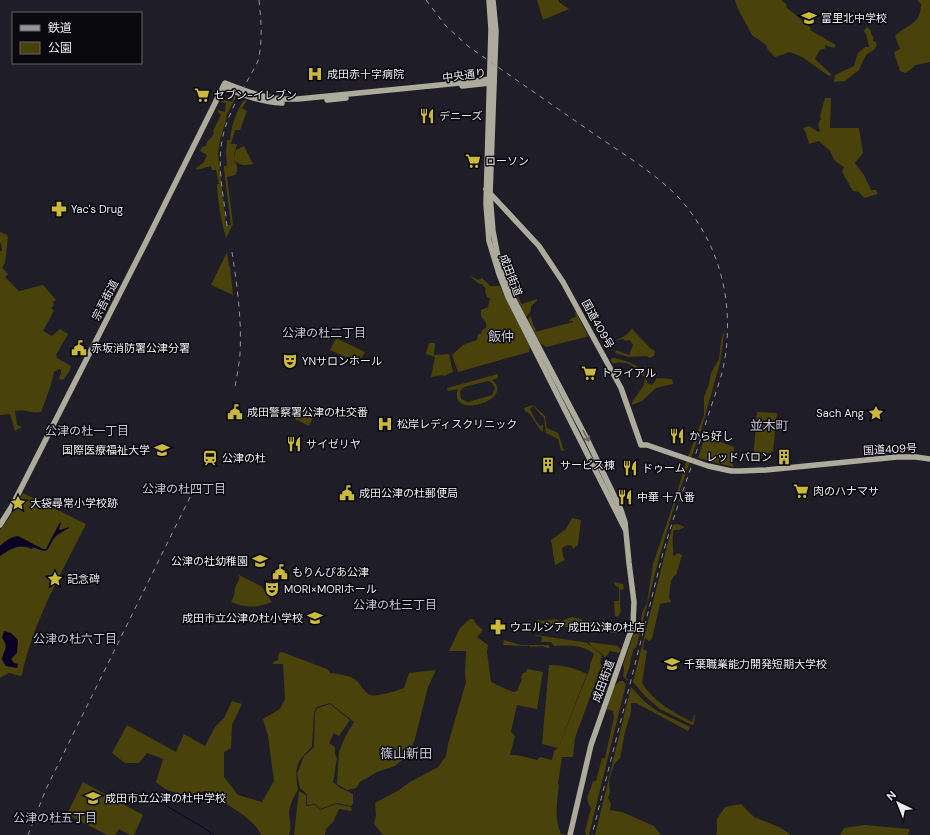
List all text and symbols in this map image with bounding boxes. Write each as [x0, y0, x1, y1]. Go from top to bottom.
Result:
school or university icon: 富里北中学校 [800, 9, 818, 27]
place label: 富里北中学校 [821, 11, 887, 25]
legend [12, 12, 142, 64]
text: 鉄道 [48, 20, 72, 36]
text: 公園 [48, 40, 72, 56]
hospital icon: 成田赤十字病院 [306, 65, 324, 83]
street label: 中央通り [441, 65, 487, 85]
place label: 成田赤十字病院 [327, 67, 404, 81]
supermarket icon: セブン-イレブン [193, 86, 211, 104]
place label: セブン-イレブン [214, 88, 297, 102]
restaurant icon: デニーズ [418, 107, 436, 125]
place label: デニーズ [439, 109, 482, 123]
supermarket icon: ローソン [464, 152, 482, 170]
place label: ローソン [485, 154, 529, 168]
pharmacy icon: Yac's Drug [50, 200, 68, 218]
place label: Yac's Drug [71, 202, 123, 216]
street label: 成田街道 [497, 252, 525, 298]
street label: 宗吾街道 [89, 277, 121, 323]
street label: 国道409号 [579, 297, 617, 351]
district label: 公津の杜二丁目 [282, 325, 366, 341]
district label: 飯仲 [488, 328, 514, 345]
public building icon: 赤坂消防署公津分署 [70, 339, 88, 357]
place label: 赤坂消防署公津分署 [91, 341, 190, 355]
theatre icon: YNサロンホール [281, 352, 299, 370]
place label: YNサロンホール [302, 354, 382, 368]
supermarket icon: トライアル [580, 364, 598, 382]
place label: トライアル [601, 366, 656, 380]
public building icon: 成田警察署公津の杜交番 [226, 403, 244, 421]
place icon: Sach Ang [867, 404, 885, 422]
place label: 成田警察署公津の杜交番 [247, 405, 368, 419]
place label: Sach Ang [816, 406, 864, 420]
hospital icon: 松岸レディスクリニック [376, 415, 394, 433]
place label: 松岸レディスクリニック [397, 417, 517, 431]
district label: 並木町 [749, 417, 789, 434]
district label: 公津の杜一丁目 [45, 423, 129, 439]
restaurant icon: から好し [668, 427, 686, 445]
place label: から好し [689, 429, 733, 443]
one-way arrow [582, 430, 590, 442]
restaurant icon: サイゼリヤ [285, 435, 303, 453]
place label: サイゼリヤ [306, 437, 361, 451]
school or university icon: 国際医療福祉大学 [153, 441, 171, 459]
street label: 国道409号 [863, 441, 917, 457]
place label: 国際医療福祉大学 [62, 443, 150, 457]
building icon: レッドバロン [775, 448, 793, 466]
station icon: 公津の杜 [201, 449, 219, 467]
place label: レッドバロン [706, 450, 772, 464]
place label: 公津の杜 [222, 451, 266, 465]
building icon: サービス棟 [539, 456, 557, 474]
place label: サービス棟 [560, 458, 615, 472]
restaurant icon: ドゥーム [621, 459, 639, 477]
place label: ドゥーム [642, 461, 686, 475]
district label: 公津の杜四丁目 [142, 481, 226, 497]
supermarket icon: 肉のハナマサ [792, 482, 810, 500]
public building icon: 成田公津の杜郵便局 [338, 484, 356, 502]
place label: 肉のハナマサ [813, 484, 879, 498]
place label: 成田公津の杜郵便局 [359, 486, 458, 500]
restaurant icon: 中華 十八番 [616, 488, 634, 506]
place label: 中華 十八番 [637, 490, 695, 504]
place icon: 大袋尋常小学校跡 [9, 494, 27, 512]
place label: 大袋尋常小学校跡 [30, 496, 118, 510]
school or university icon: 公津の社幼稚園 [251, 552, 269, 570]
place label: 公津の社幼稚園 [171, 554, 248, 568]
public building icon: もりんぴあ公津 [271, 563, 289, 581]
place label: もりんぴあ公津 [292, 565, 369, 579]
place icon: 記念碑 [46, 570, 64, 588]
place label: 記念碑 [67, 572, 100, 586]
theatre icon: MORI×MORIホール [263, 580, 281, 598]
place label: MORI×MORIホール [284, 582, 377, 596]
district label: 公津の杜三丁目 [353, 597, 437, 613]
school or university icon: 成田市立公津の杜小学校 [306, 609, 324, 627]
place label: 成田市立公津の杜小学校 [182, 611, 303, 625]
pharmacy icon: ウエルシア 成田公津の杜店 [489, 618, 507, 636]
place label: ウエルシア 成田公津の杜店 [510, 620, 645, 634]
district label: 公津の杜六丁目 [33, 631, 117, 647]
school or university icon: 千葉職業能力開発短期大学校 [663, 655, 681, 673]
place label: 千葉職業能力開発短期大学校 [684, 657, 827, 671]
street label: 成田街道 [589, 658, 617, 704]
district label: 篠山新田 [380, 745, 432, 762]
north arrow [878, 783, 918, 823]
text: N [883, 788, 899, 804]
school or university icon: 成田市立公津の杜中学校 [84, 789, 102, 807]
place label: 成田市立公津の杜中学校 [105, 791, 226, 805]
district label: 公津の杜五丁目 [13, 810, 97, 826]

